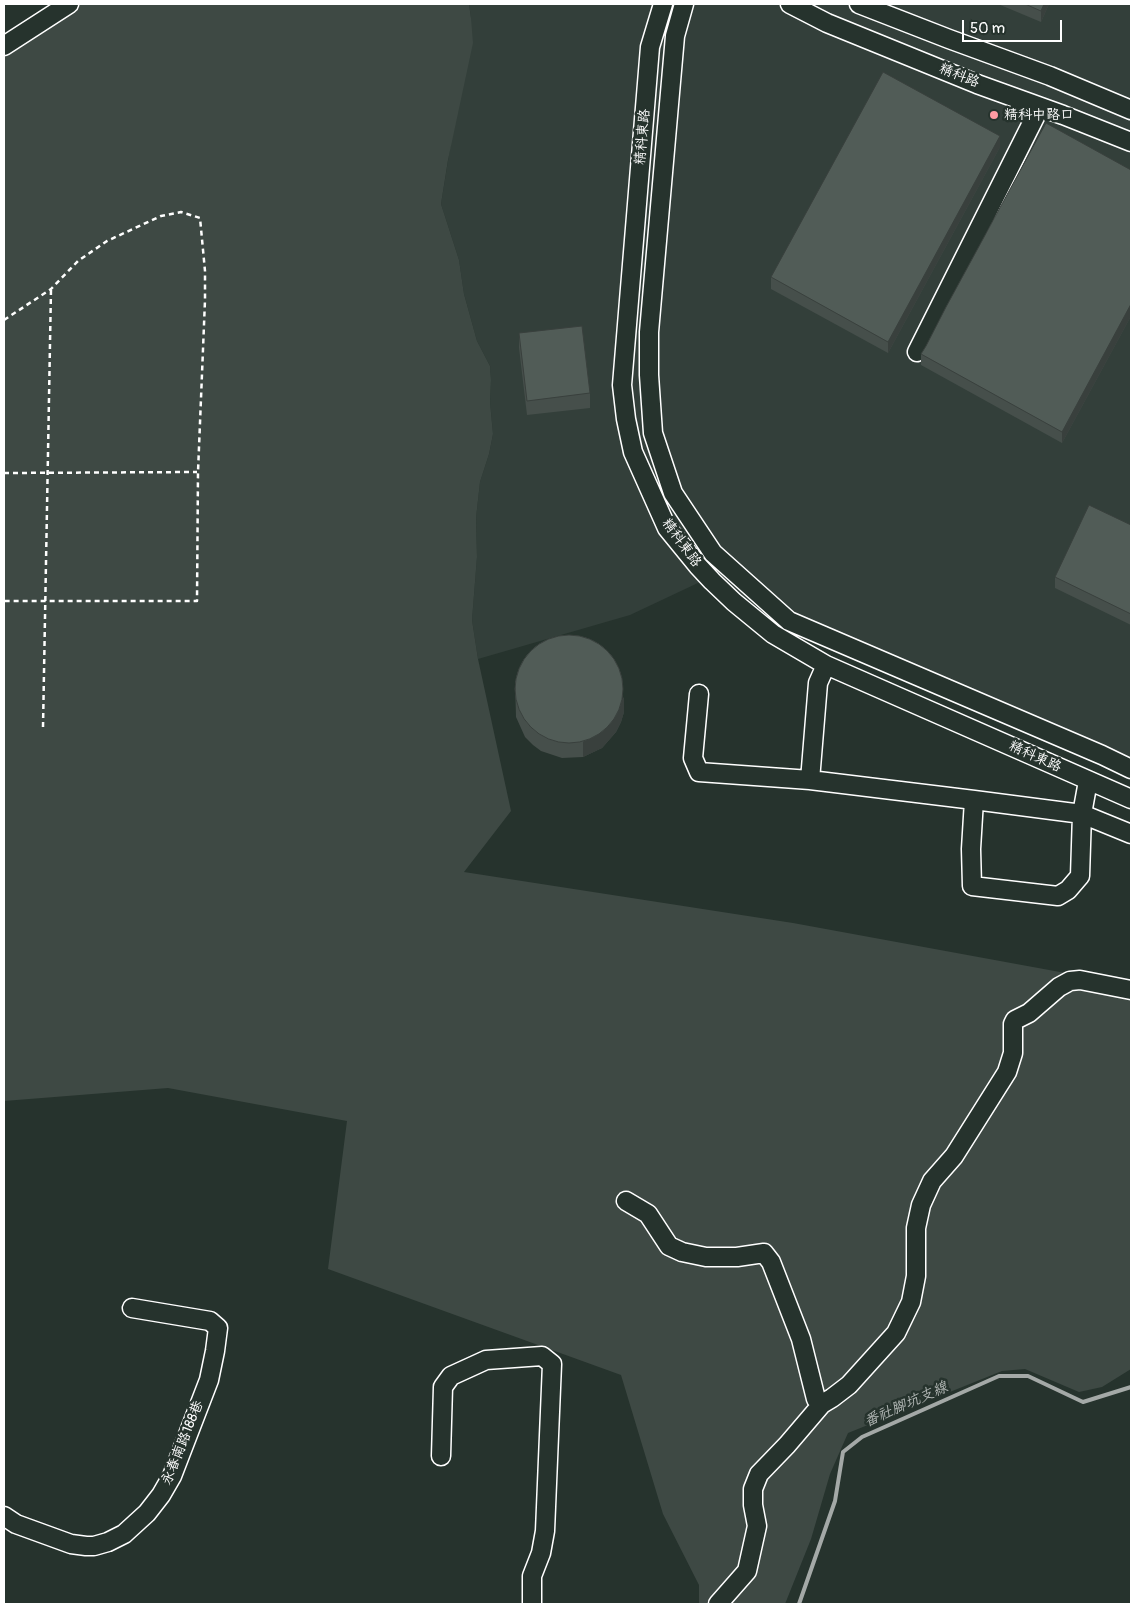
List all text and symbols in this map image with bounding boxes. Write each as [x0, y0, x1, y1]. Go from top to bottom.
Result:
scale bar [965, 10, 1065, 42]
text: 50 m [970, 19, 1005, 38]
street label: 精科路 [936, 60, 982, 92]
place label: 精科中路口 [1004, 107, 1074, 123]
street label: 精科東路 [632, 108, 654, 166]
marker: 精科中路口 [988, 109, 1000, 121]
street label: 精科東路 [658, 515, 704, 571]
street label: 精科東路 [1006, 738, 1064, 776]
water label: 番社腳坑支線 [861, 1378, 951, 1432]
street label: 永春南路188巷 [158, 1398, 208, 1488]

